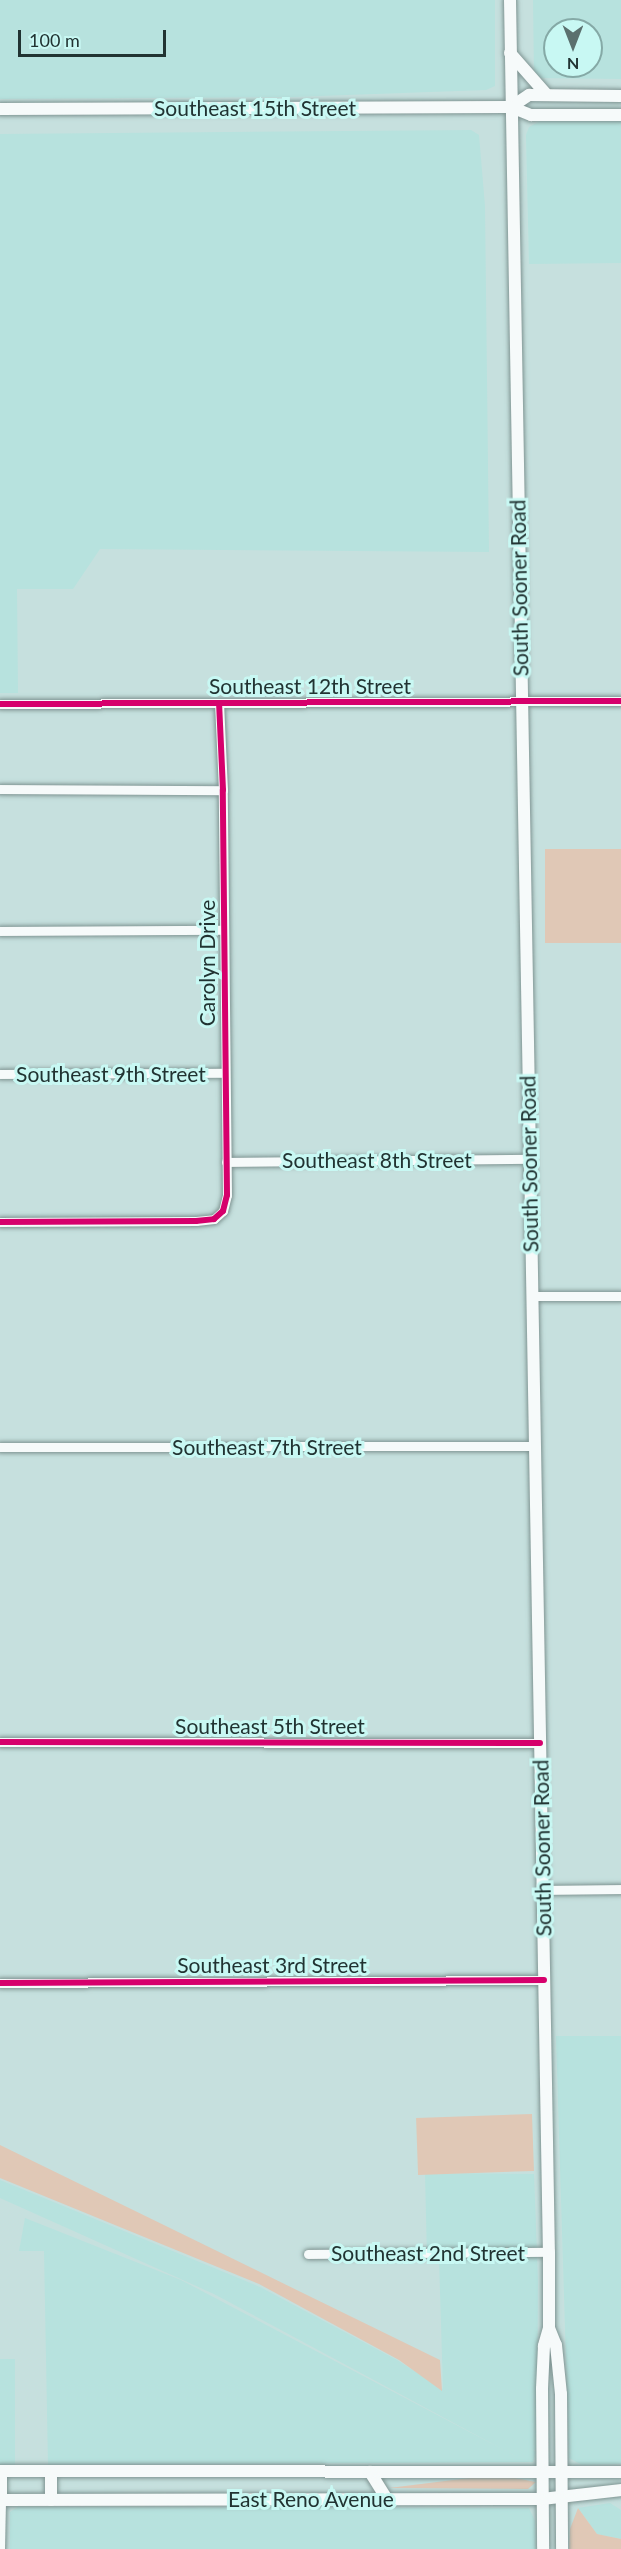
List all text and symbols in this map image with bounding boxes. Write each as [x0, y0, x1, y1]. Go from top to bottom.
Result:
scale bar [21, 18, 170, 56]
north arrow [543, 18, 603, 78]
text: 100 m [29, 29, 80, 51]
text: N [567, 55, 579, 74]
street label: Southeast 15th Street [154, 95, 356, 121]
street label: South Sooner Road [505, 499, 533, 677]
street label: Southeast 12th Street [209, 673, 411, 699]
street label: Carolyn Drive [194, 900, 220, 1026]
street label: Southeast 9th Street [16, 1061, 206, 1087]
street label: South Sooner Road [515, 1075, 543, 1253]
street label: Southeast 8th Street [282, 1147, 472, 1173]
street label: Southeast 7th Street [172, 1434, 362, 1460]
street label: Southeast 5th Street [175, 1713, 365, 1739]
street label: South Sooner Road [528, 1759, 556, 1937]
street label: Southeast 3rd Street [177, 1952, 367, 1978]
street label: Southeast 2nd Street [331, 2240, 525, 2266]
street label: East Reno Avenue [228, 2486, 394, 2512]

